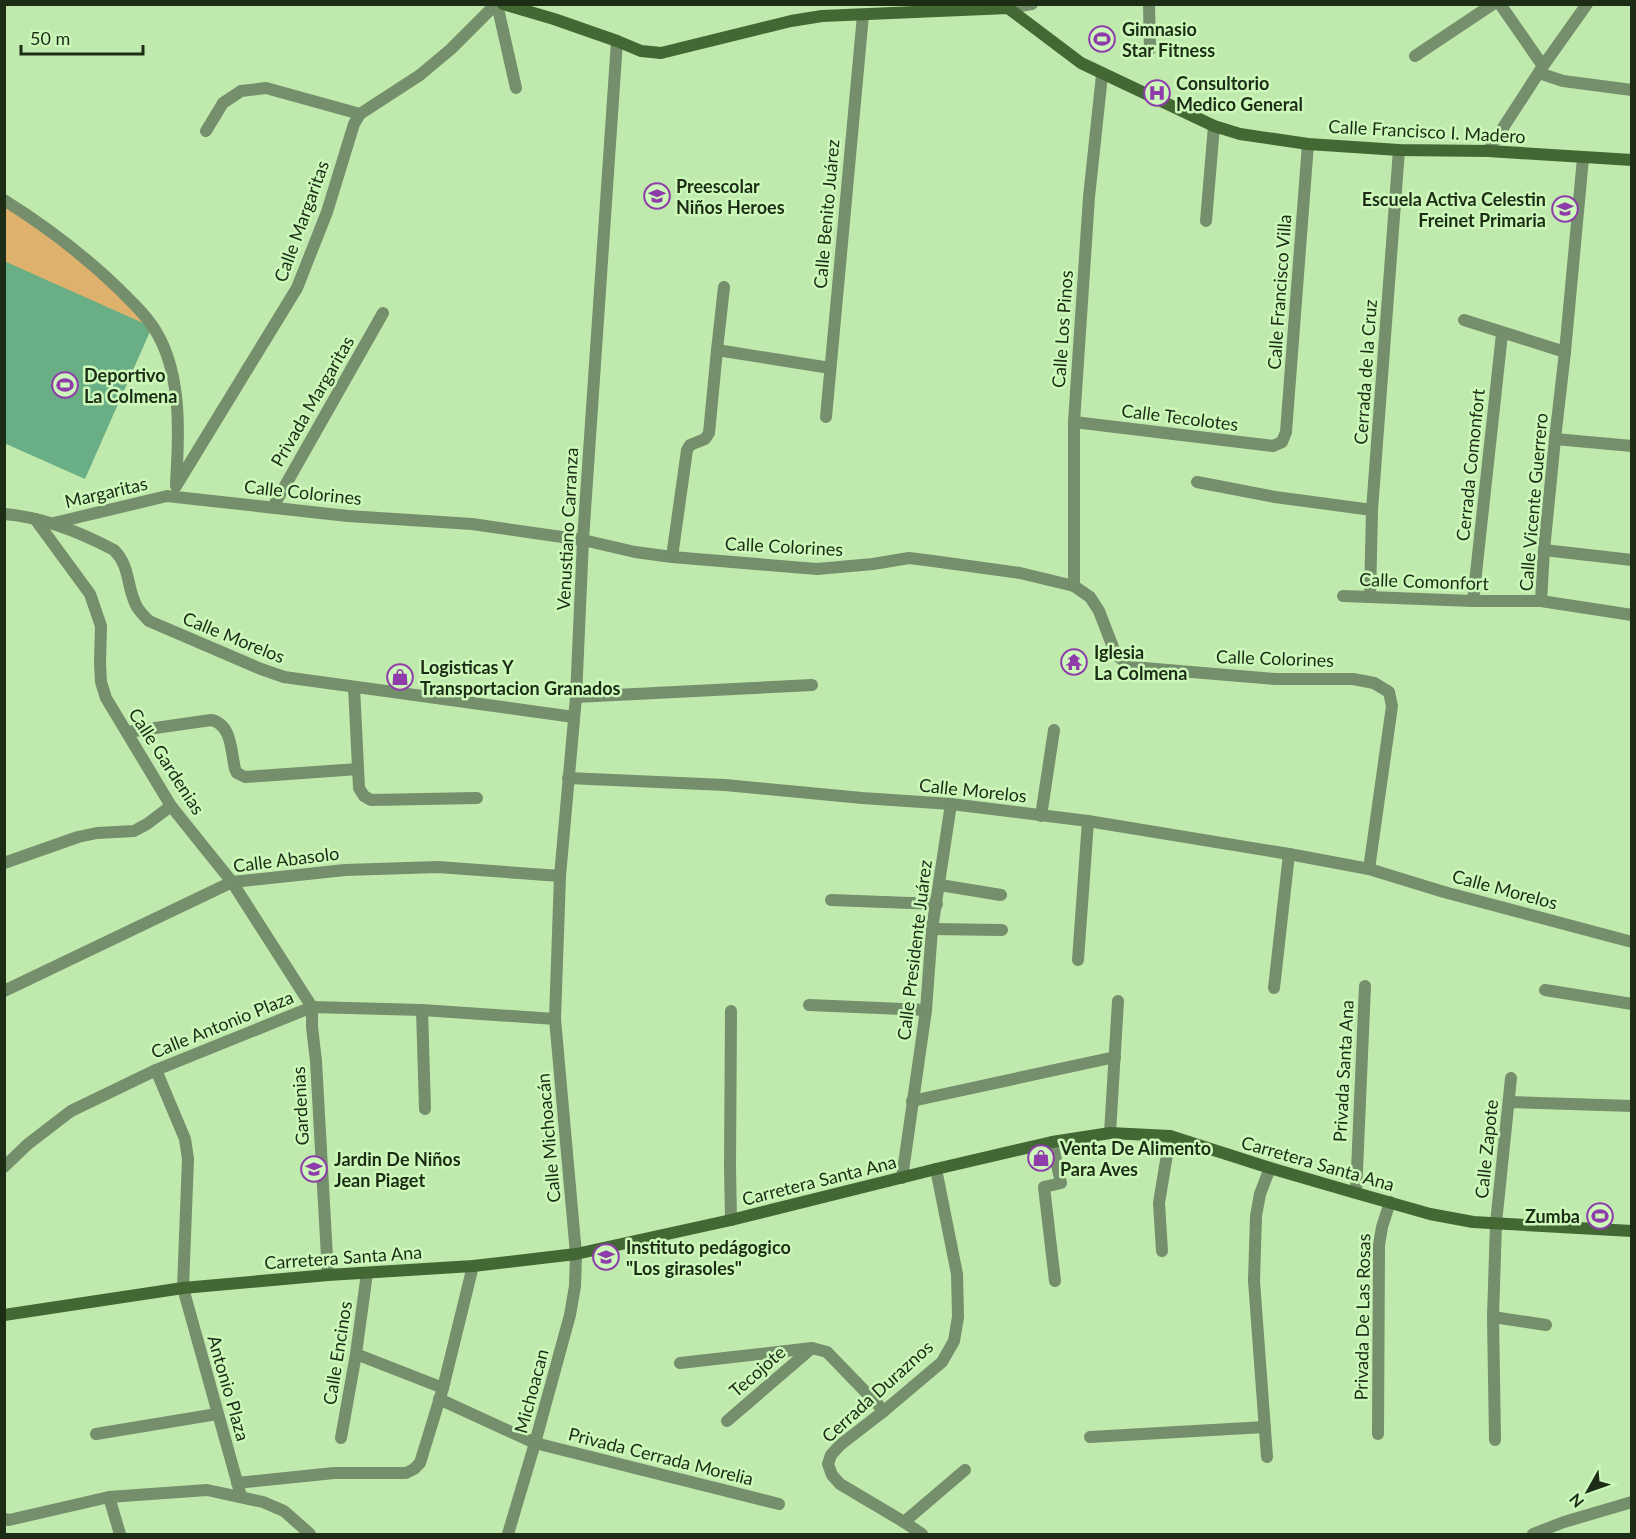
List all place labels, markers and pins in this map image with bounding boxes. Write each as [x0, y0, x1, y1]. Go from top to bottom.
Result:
place label: Gimnasio Star Fitness [1122, 18, 1215, 61]
sports icon: Gimnasio Star Fitness [1087, 24, 1117, 54]
place label: Consultorio Medico General [1176, 72, 1303, 115]
hospital icon: Consultorio Medico General [1142, 78, 1172, 108]
place label: Preescolar Niños Heroes [676, 175, 785, 218]
school or university icon: Preescolar Niños Heroes [642, 181, 672, 211]
place label: Escuela Activa Celestin Freinet Primaria [1362, 188, 1546, 231]
school or university icon: Escuela Activa Celestin Freinet Primaria [1550, 194, 1580, 224]
place label: Deportivo La Colmena [84, 364, 177, 407]
sports icon: Deportivo La Colmena [50, 370, 80, 400]
place label: Iglesia La Colmena [1094, 641, 1187, 684]
temple icon: Iglesia La Colmena [1059, 647, 1089, 677]
place label: Logisticas Y Transportacion Granados [420, 656, 621, 699]
shop icon: Logisticas Y Transportacion Granados [385, 662, 415, 692]
place label: Venta De Alimento Para Aves [1059, 1137, 1211, 1180]
shop icon: Venta De Alimento Para Aves [1026, 1143, 1056, 1173]
place label: Jardin De Niños Jean Piaget [334, 1148, 461, 1191]
school or university icon: Jardin De Niños Jean Piaget [299, 1154, 329, 1184]
sports icon: Zumba [1585, 1201, 1615, 1231]
place label: Zumba [1525, 1205, 1580, 1227]
place label: Instituto pedágogico "Los girasoles" [626, 1236, 791, 1279]
school or university icon: Instituto pedágogico "Los girasoles" [591, 1242, 621, 1272]

